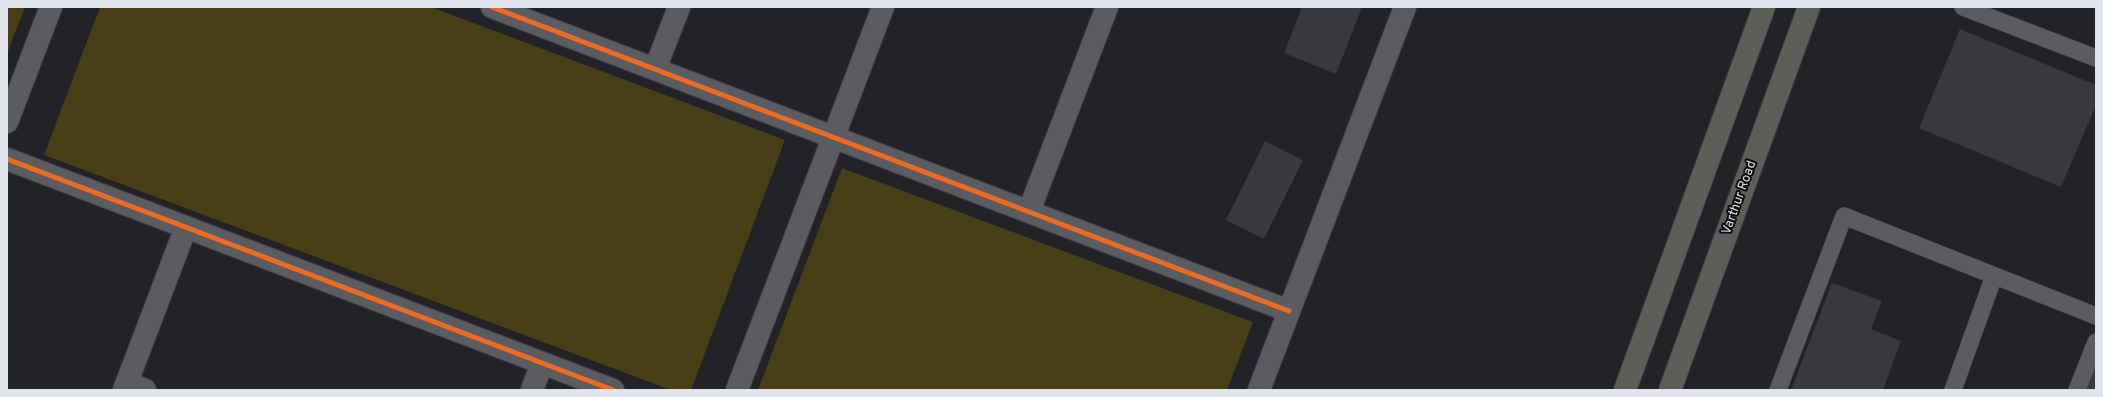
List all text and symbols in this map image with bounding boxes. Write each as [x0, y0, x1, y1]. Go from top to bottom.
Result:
street label: Varthur Road [1719, 159, 1761, 237]

